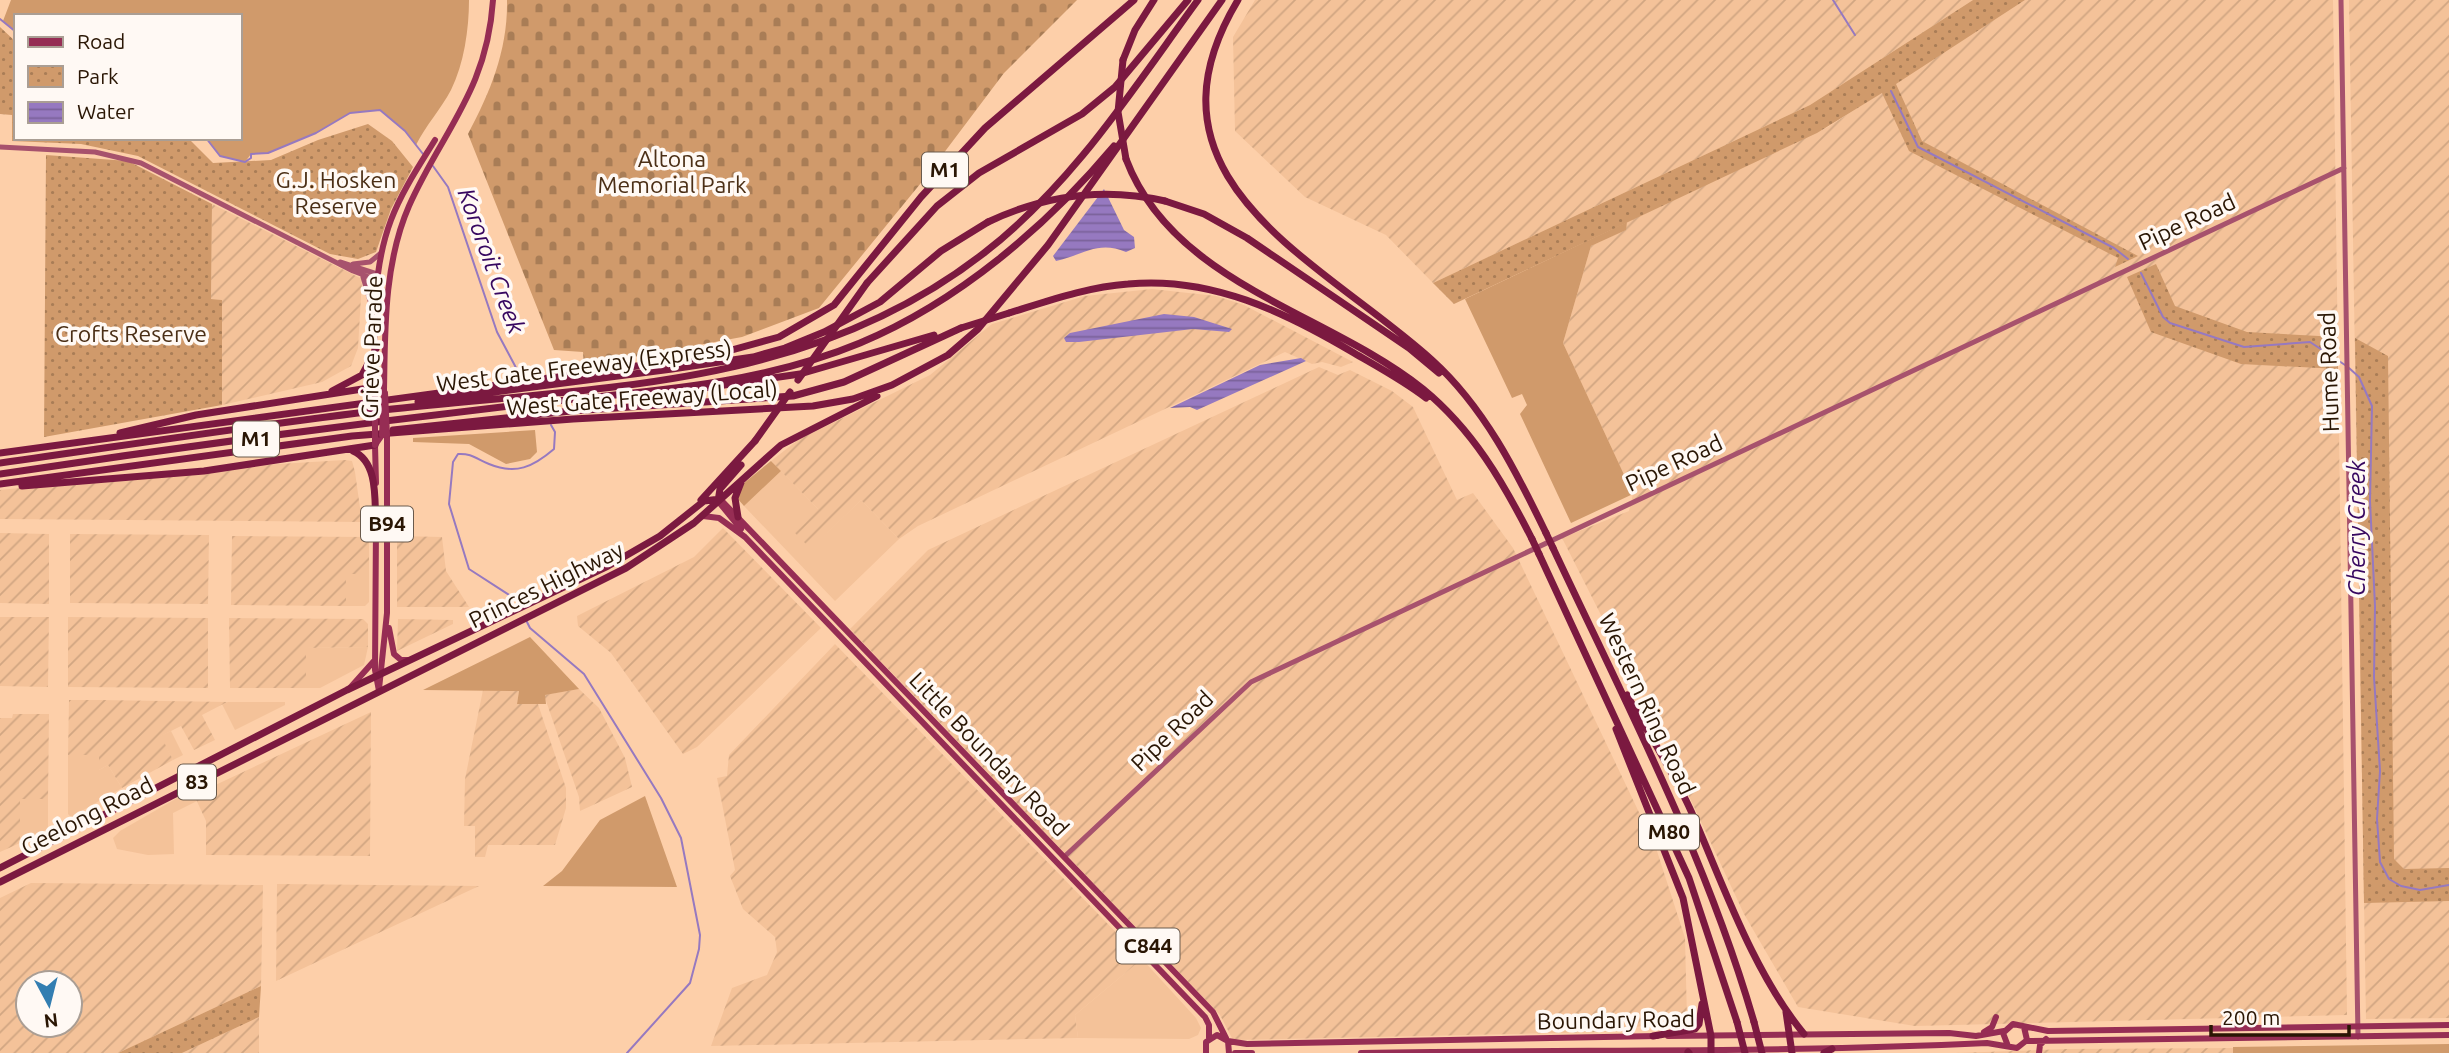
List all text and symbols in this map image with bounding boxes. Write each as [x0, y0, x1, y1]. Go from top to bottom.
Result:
legend [14, 14, 242, 140]
text: Road [77, 29, 125, 53]
text: Park [77, 64, 119, 88]
text: Water [77, 99, 135, 123]
park label: Altona Memorial Park [597, 146, 747, 197]
road number: M1 [922, 152, 968, 188]
park label: G.J. Hosken Reserve [276, 167, 396, 218]
water label: Kororoit Creek [453, 184, 531, 338]
street label: Pipe Road [2134, 188, 2239, 255]
street label: Grieve Parade [357, 275, 386, 419]
street label: Hume Road [2314, 312, 2343, 432]
park label: Crofts Reserve [55, 321, 207, 346]
street label: West Gate Freeway (Express) [435, 335, 733, 397]
street label: West Gate Freeway (Local) [506, 376, 778, 420]
road number: M1 [233, 422, 279, 457]
street label: Pipe Road [1621, 429, 1726, 496]
water label: Cherry Creek [2343, 459, 2370, 596]
road number: B94 [361, 506, 413, 542]
street label: Princes Highway [465, 536, 627, 633]
street label: Western Ring Road [1594, 609, 1700, 798]
street label: Little Boundary Road [905, 667, 1074, 841]
street label: Pipe Road [1126, 686, 1218, 776]
road number: 83 [178, 764, 216, 800]
street label: Geelong Road [17, 772, 157, 860]
road number: M80 [1639, 814, 1699, 850]
road number: C844 [1116, 928, 1180, 964]
north arrow [14, 969, 84, 1039]
scale bar [2211, 993, 2349, 1038]
text: 200 m [2222, 1005, 2280, 1029]
street label: Boundary Road [1537, 1006, 1695, 1033]
text: N [43, 1009, 59, 1033]

